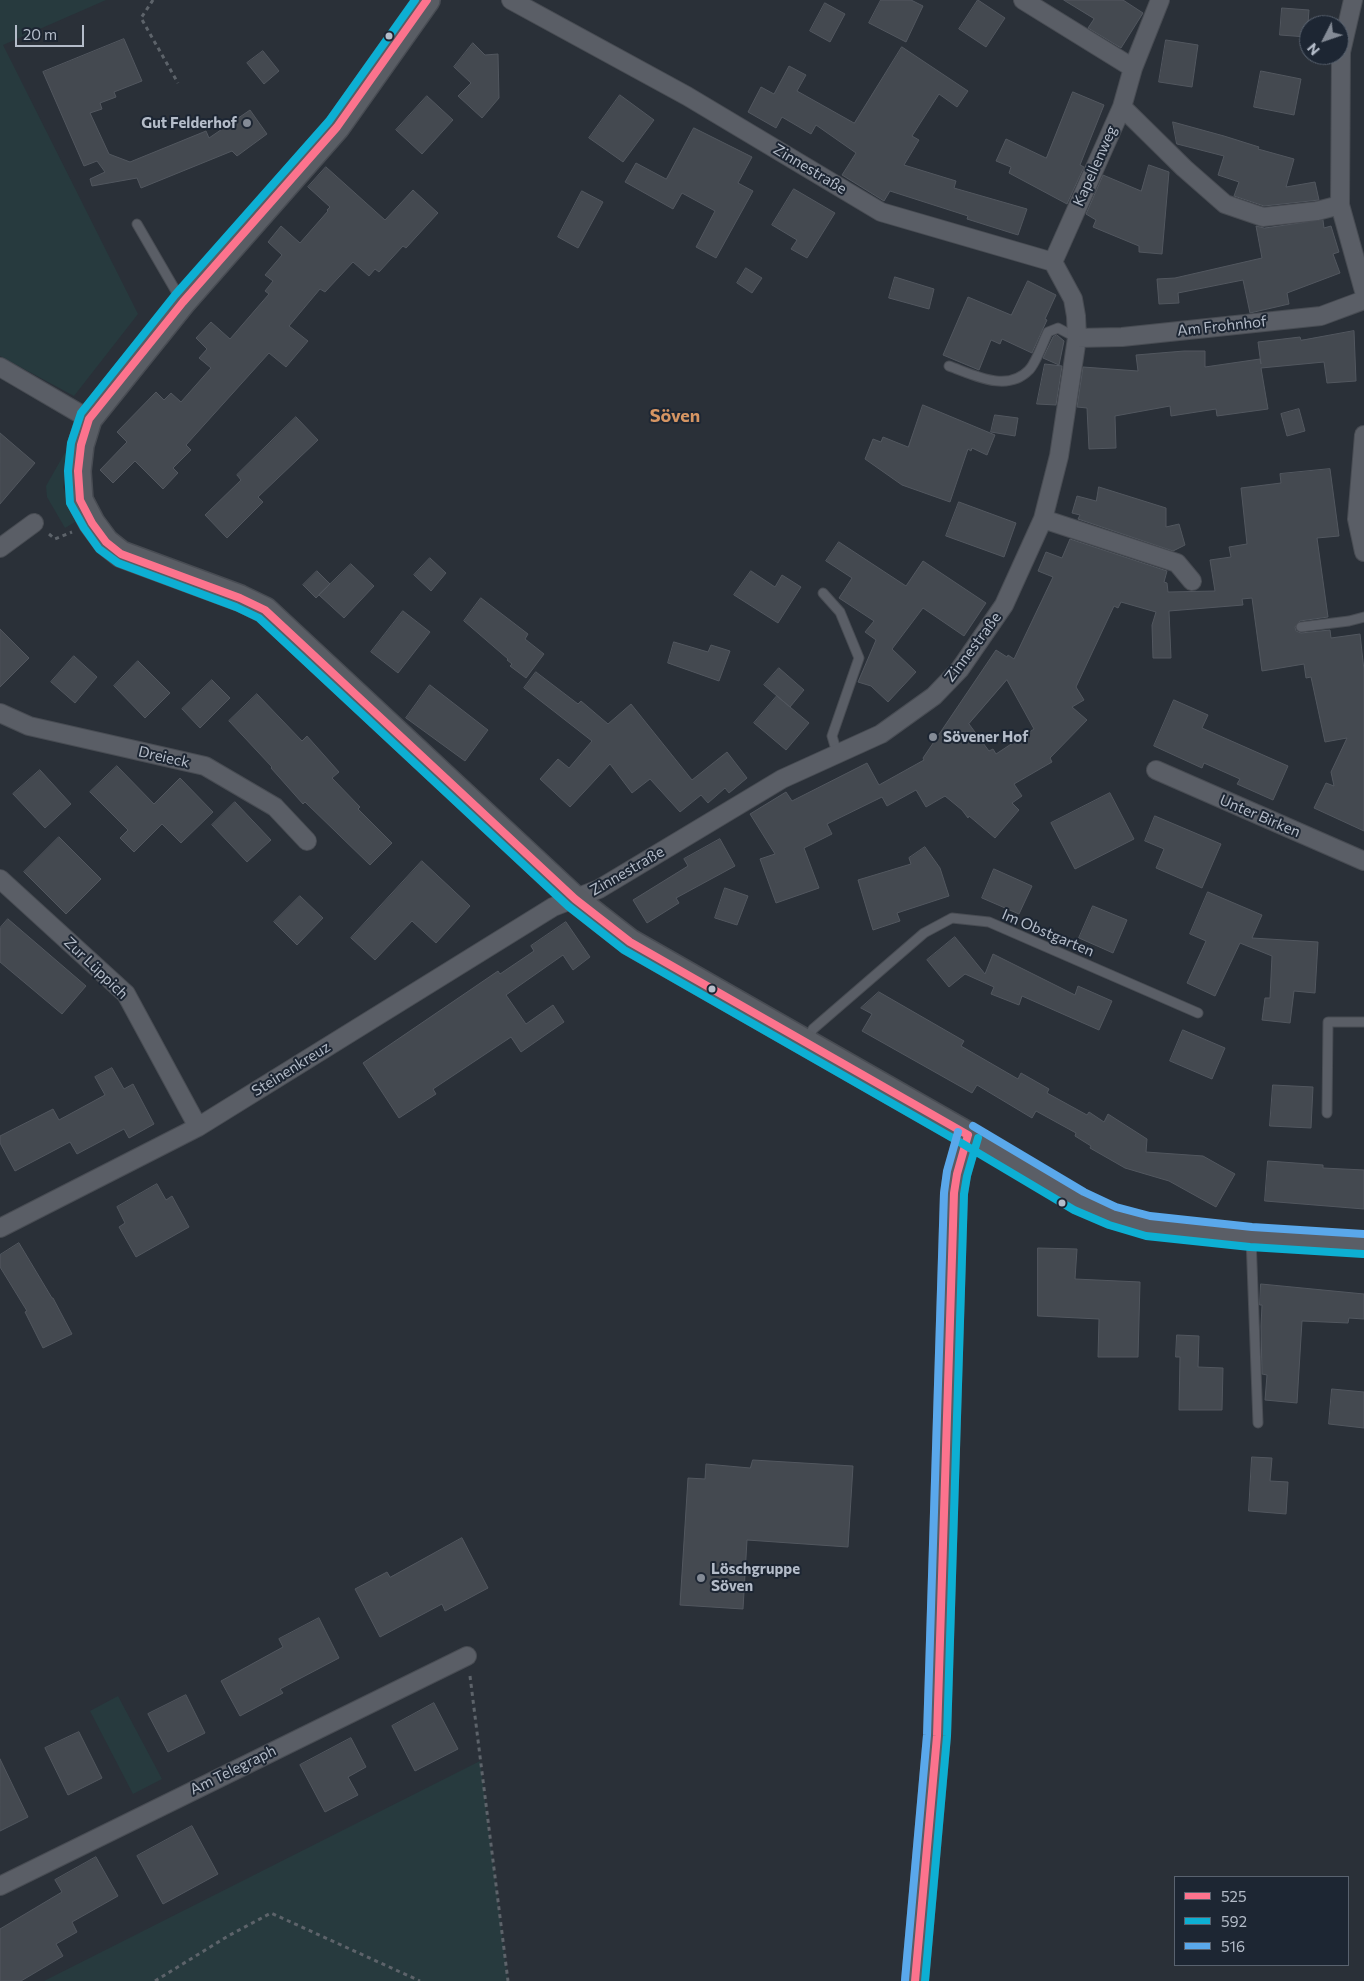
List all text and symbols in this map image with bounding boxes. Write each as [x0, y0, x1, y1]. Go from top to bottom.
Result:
scale bar [18, 15, 86, 47]
north arrow [1299, 15, 1349, 65]
text: 20 m [23, 25, 57, 43]
unlabelled marker [384, 31, 394, 41]
text: N [1303, 40, 1323, 59]
place label: Gut Felderhof [141, 114, 237, 132]
marker: Gut Felderhof [241, 117, 253, 129]
street label: Kapellenweg [1069, 123, 1121, 209]
street label: Zinnestraße [770, 140, 850, 198]
street label: Am Frohnhof [1176, 312, 1268, 340]
district label: Söven [650, 405, 700, 427]
street label: Zinnestraße [941, 609, 1005, 685]
place label: Sövener Hof [943, 728, 1028, 746]
marker: Sövener Hof [927, 731, 939, 743]
street label: Dreieck [137, 742, 191, 772]
street label: Unter Birken [1217, 791, 1303, 841]
street label: Zinnestraße [587, 843, 667, 899]
street label: Im Obstgarten [999, 905, 1097, 961]
street label: Zur Lüppich [60, 933, 132, 1003]
unlabelled marker [707, 984, 717, 994]
street label: Steinenkreuz [248, 1038, 334, 1100]
unlabelled marker [1057, 1198, 1067, 1208]
place label: Löschgruppe Söven [711, 1560, 800, 1595]
marker: Löschgruppe Söven [695, 1572, 707, 1584]
street label: Am Telegraph [187, 1741, 279, 1799]
legend [1174, 1876, 1349, 1966]
text: 525 [1221, 1887, 1247, 1905]
text: 592 [1221, 1912, 1247, 1930]
text: 516 [1221, 1937, 1245, 1955]

